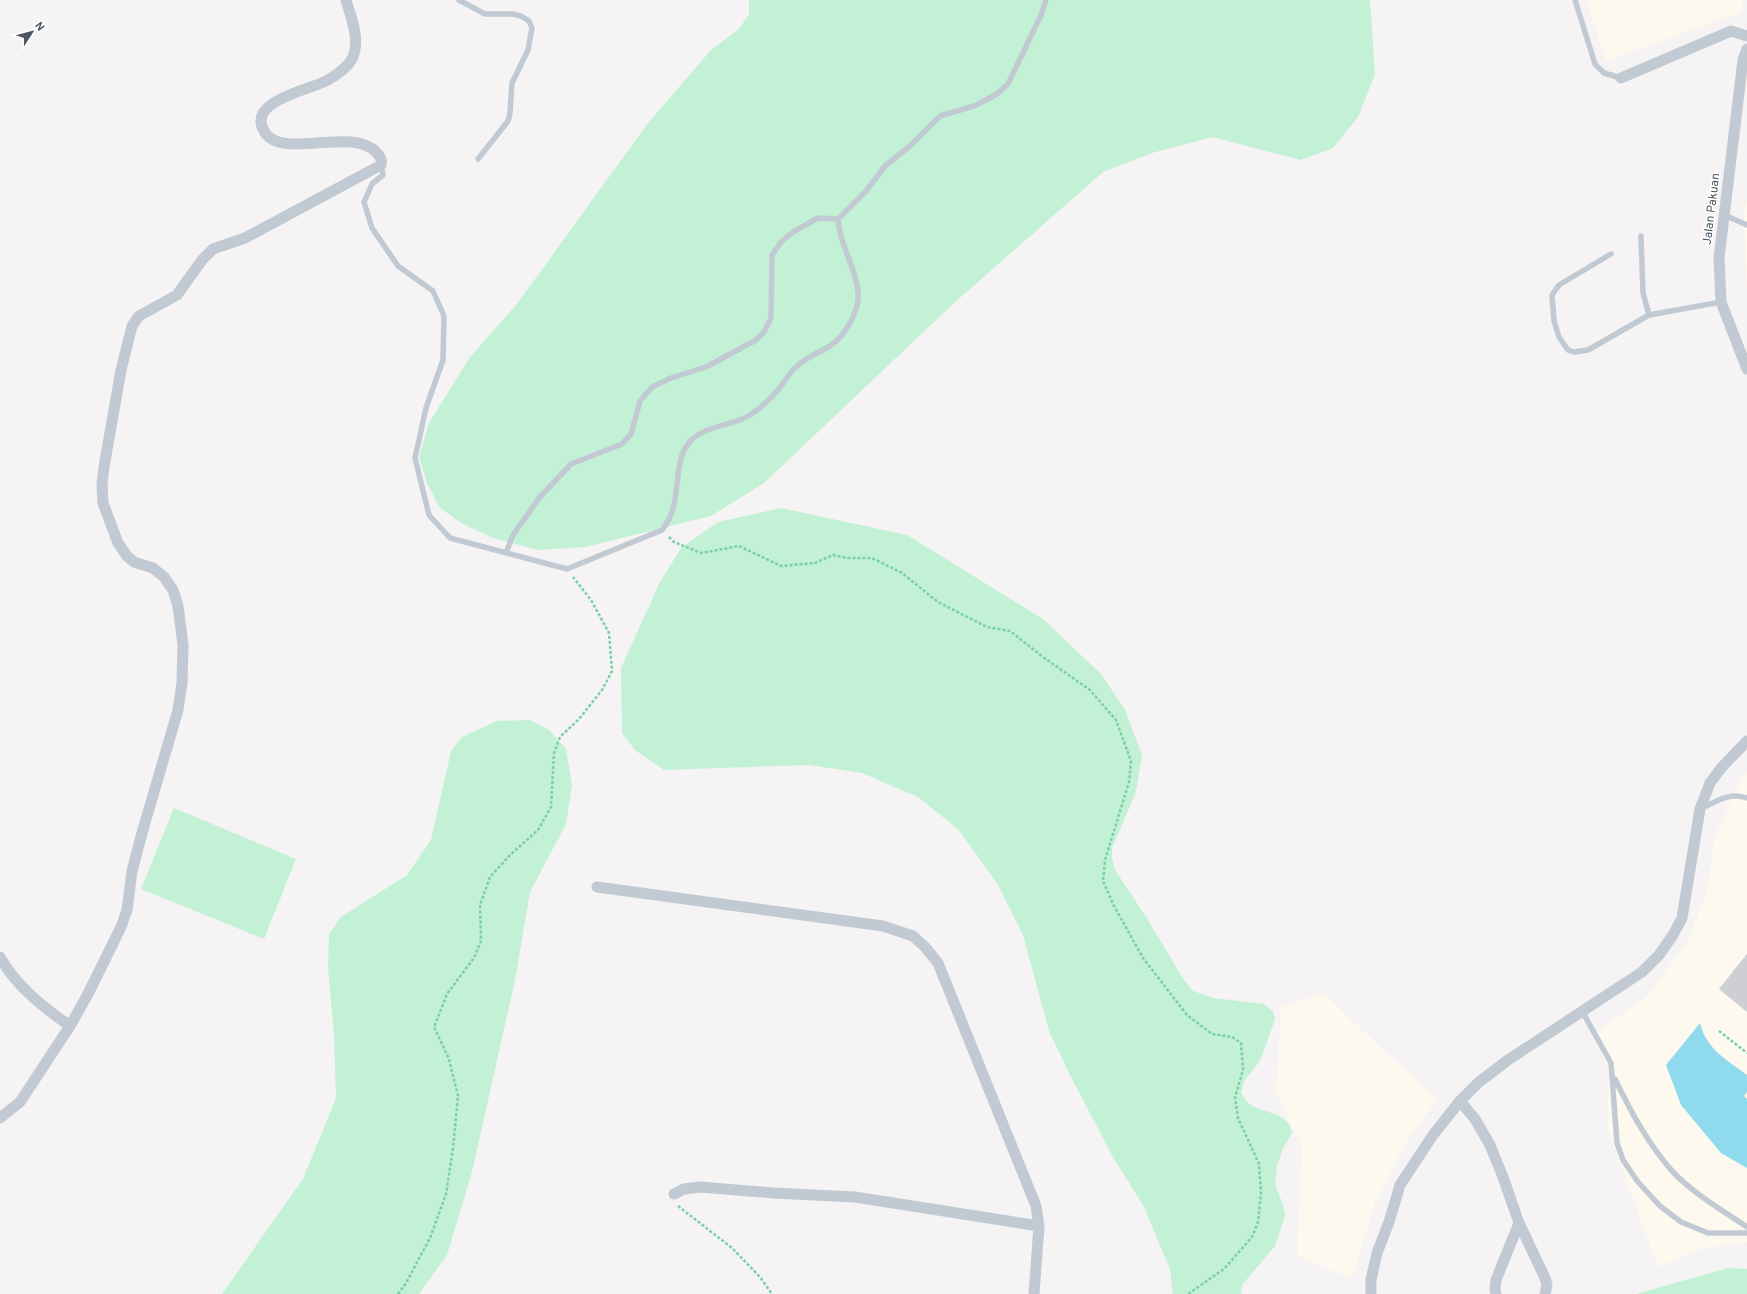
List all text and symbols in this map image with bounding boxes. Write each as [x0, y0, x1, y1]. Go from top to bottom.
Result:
north arrow [12, 12, 52, 52]
text: N [31, 19, 47, 34]
street label: Jalan Pakuan [1700, 172, 1724, 246]

